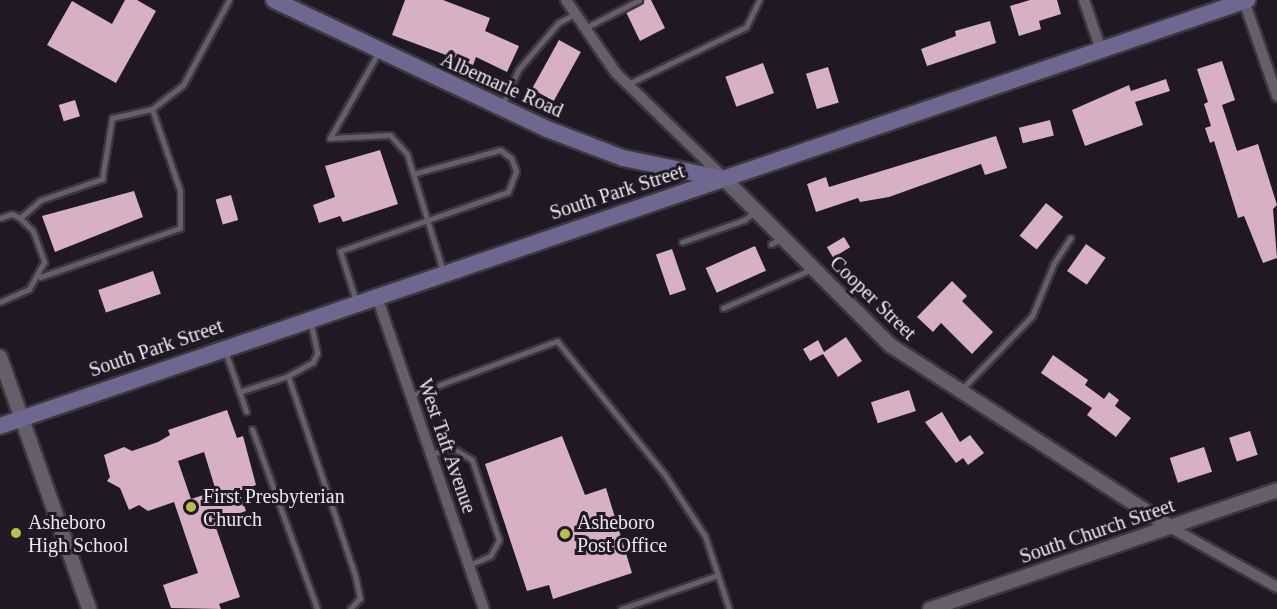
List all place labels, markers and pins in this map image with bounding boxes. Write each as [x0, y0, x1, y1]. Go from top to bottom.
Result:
place label: First Presbyterian Church [203, 484, 345, 531]
marker: First Presbyterian Church [184, 500, 198, 514]
place label: Asheboro High School [28, 510, 129, 557]
place label: Asheboro Post Office [577, 510, 667, 557]
marker: Asheboro High School [9, 526, 23, 540]
marker: Asheboro Post Office [558, 527, 572, 541]

